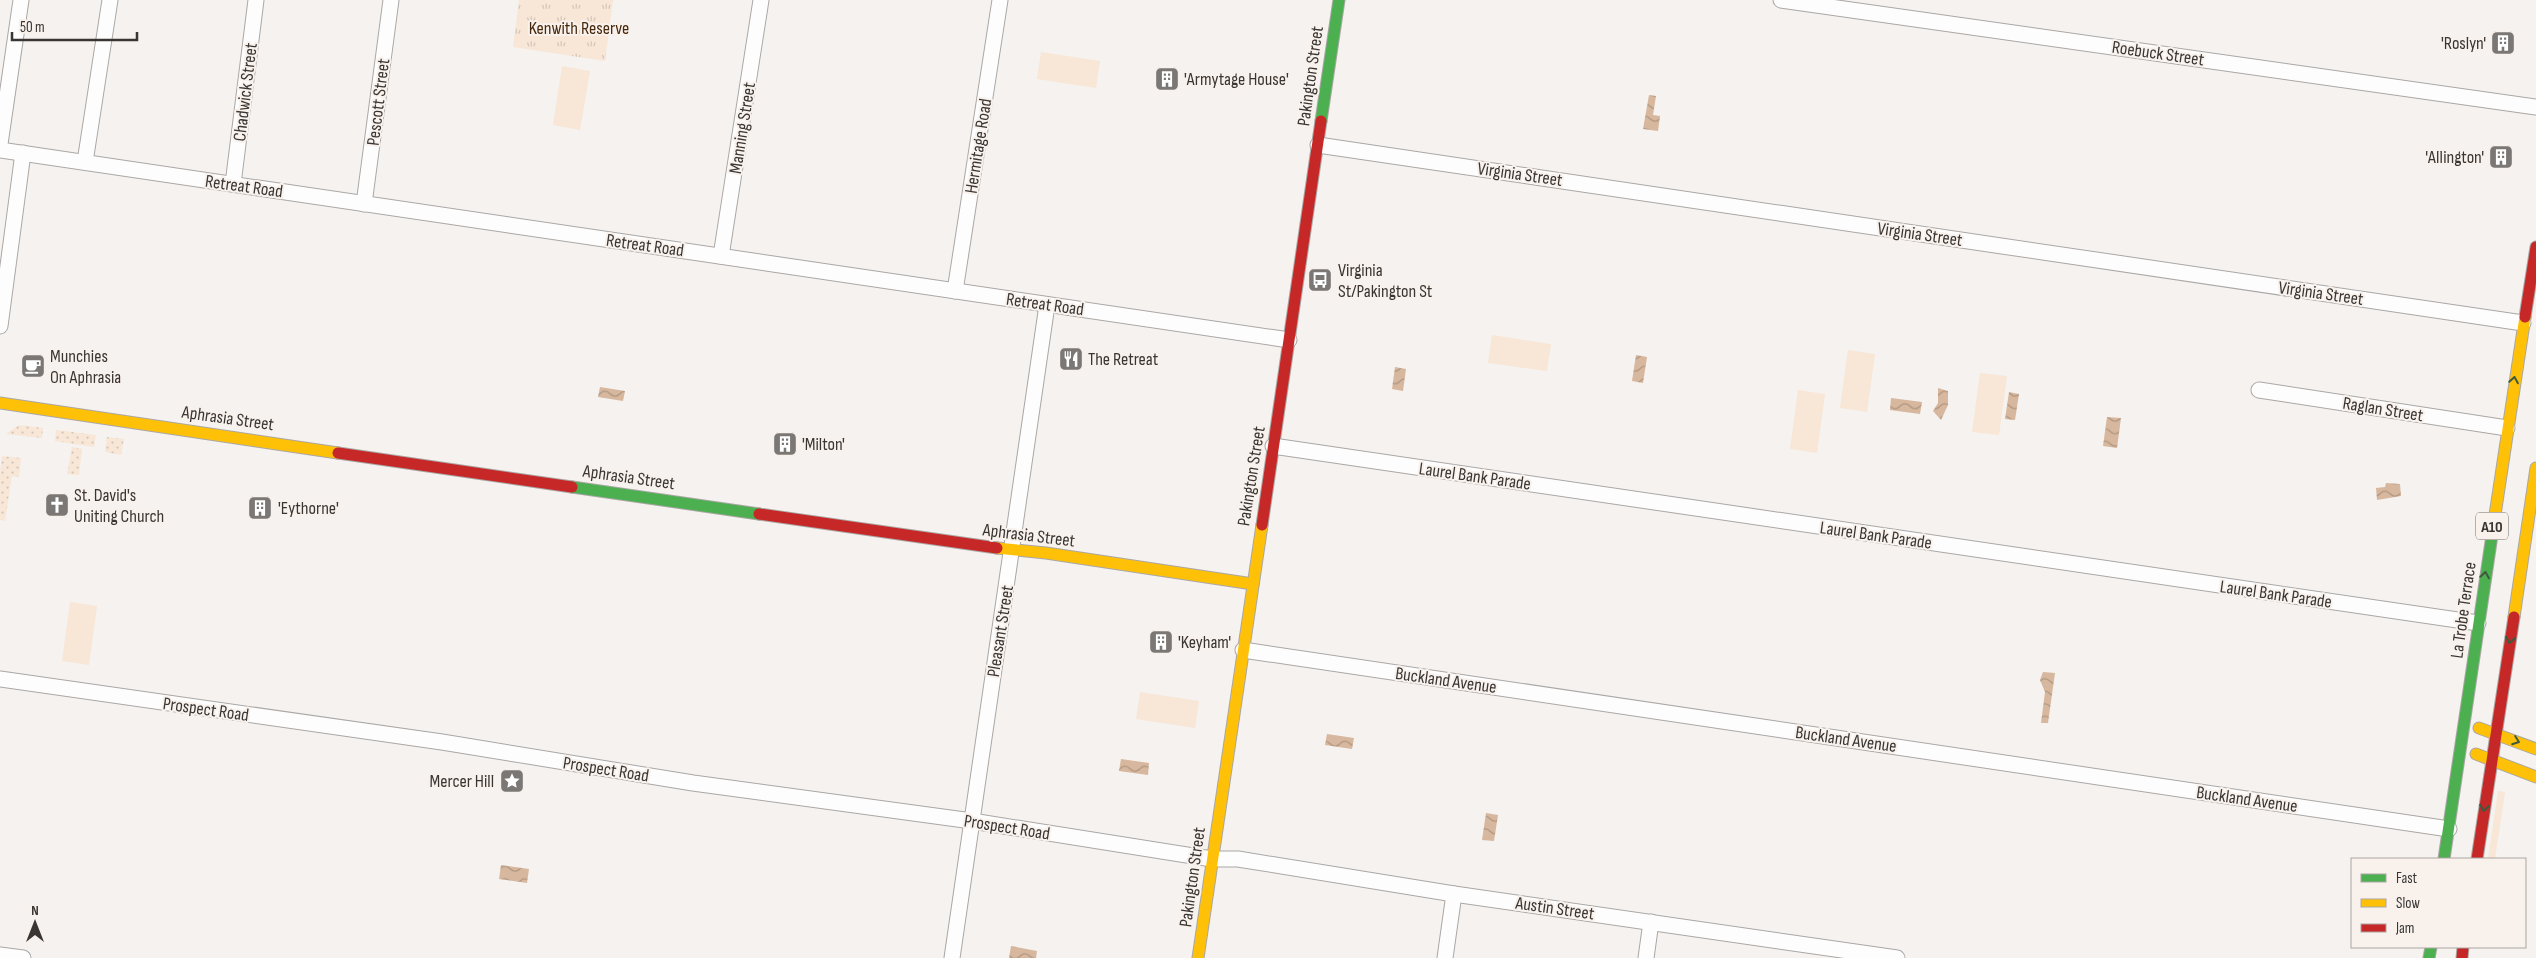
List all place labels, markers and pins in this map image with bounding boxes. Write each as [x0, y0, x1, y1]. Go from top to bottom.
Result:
building icon: 'Roslyn' [2490, 30, 2516, 56]
place label: 'Roslyn' [2441, 33, 2486, 54]
building icon: 'Armytage House' [1154, 66, 1180, 92]
place label: 'Armytage House' [1184, 69, 1289, 90]
building icon: 'Allington' [2488, 144, 2514, 170]
place label: 'Allington' [2425, 147, 2484, 168]
place label: Virginia St/Pakington St [1338, 260, 1433, 302]
bus stop icon: Virginia St/Pakington St [1307, 267, 1333, 293]
place label: Munchies On Aphrasia [50, 346, 121, 388]
restaurant icon: The Retreat [1058, 346, 1084, 372]
place label: The Retreat [1088, 349, 1159, 370]
cafe icon: Munchies On Aphrasia [20, 353, 46, 379]
building icon: 'Milton' [772, 431, 798, 457]
place label: 'Milton' [802, 434, 845, 455]
place label: St. David's Uniting Church [74, 485, 164, 527]
church icon: St. David's Uniting Church [44, 492, 70, 518]
building icon: 'Eythorne' [247, 495, 273, 521]
place label: 'Eythorne' [278, 498, 339, 519]
building icon: 'Keyham' [1148, 629, 1174, 655]
place label: 'Keyham' [1178, 632, 1231, 653]
place icon: Mercer Hill [499, 768, 525, 794]
place label: Mercer Hill [430, 771, 494, 792]

